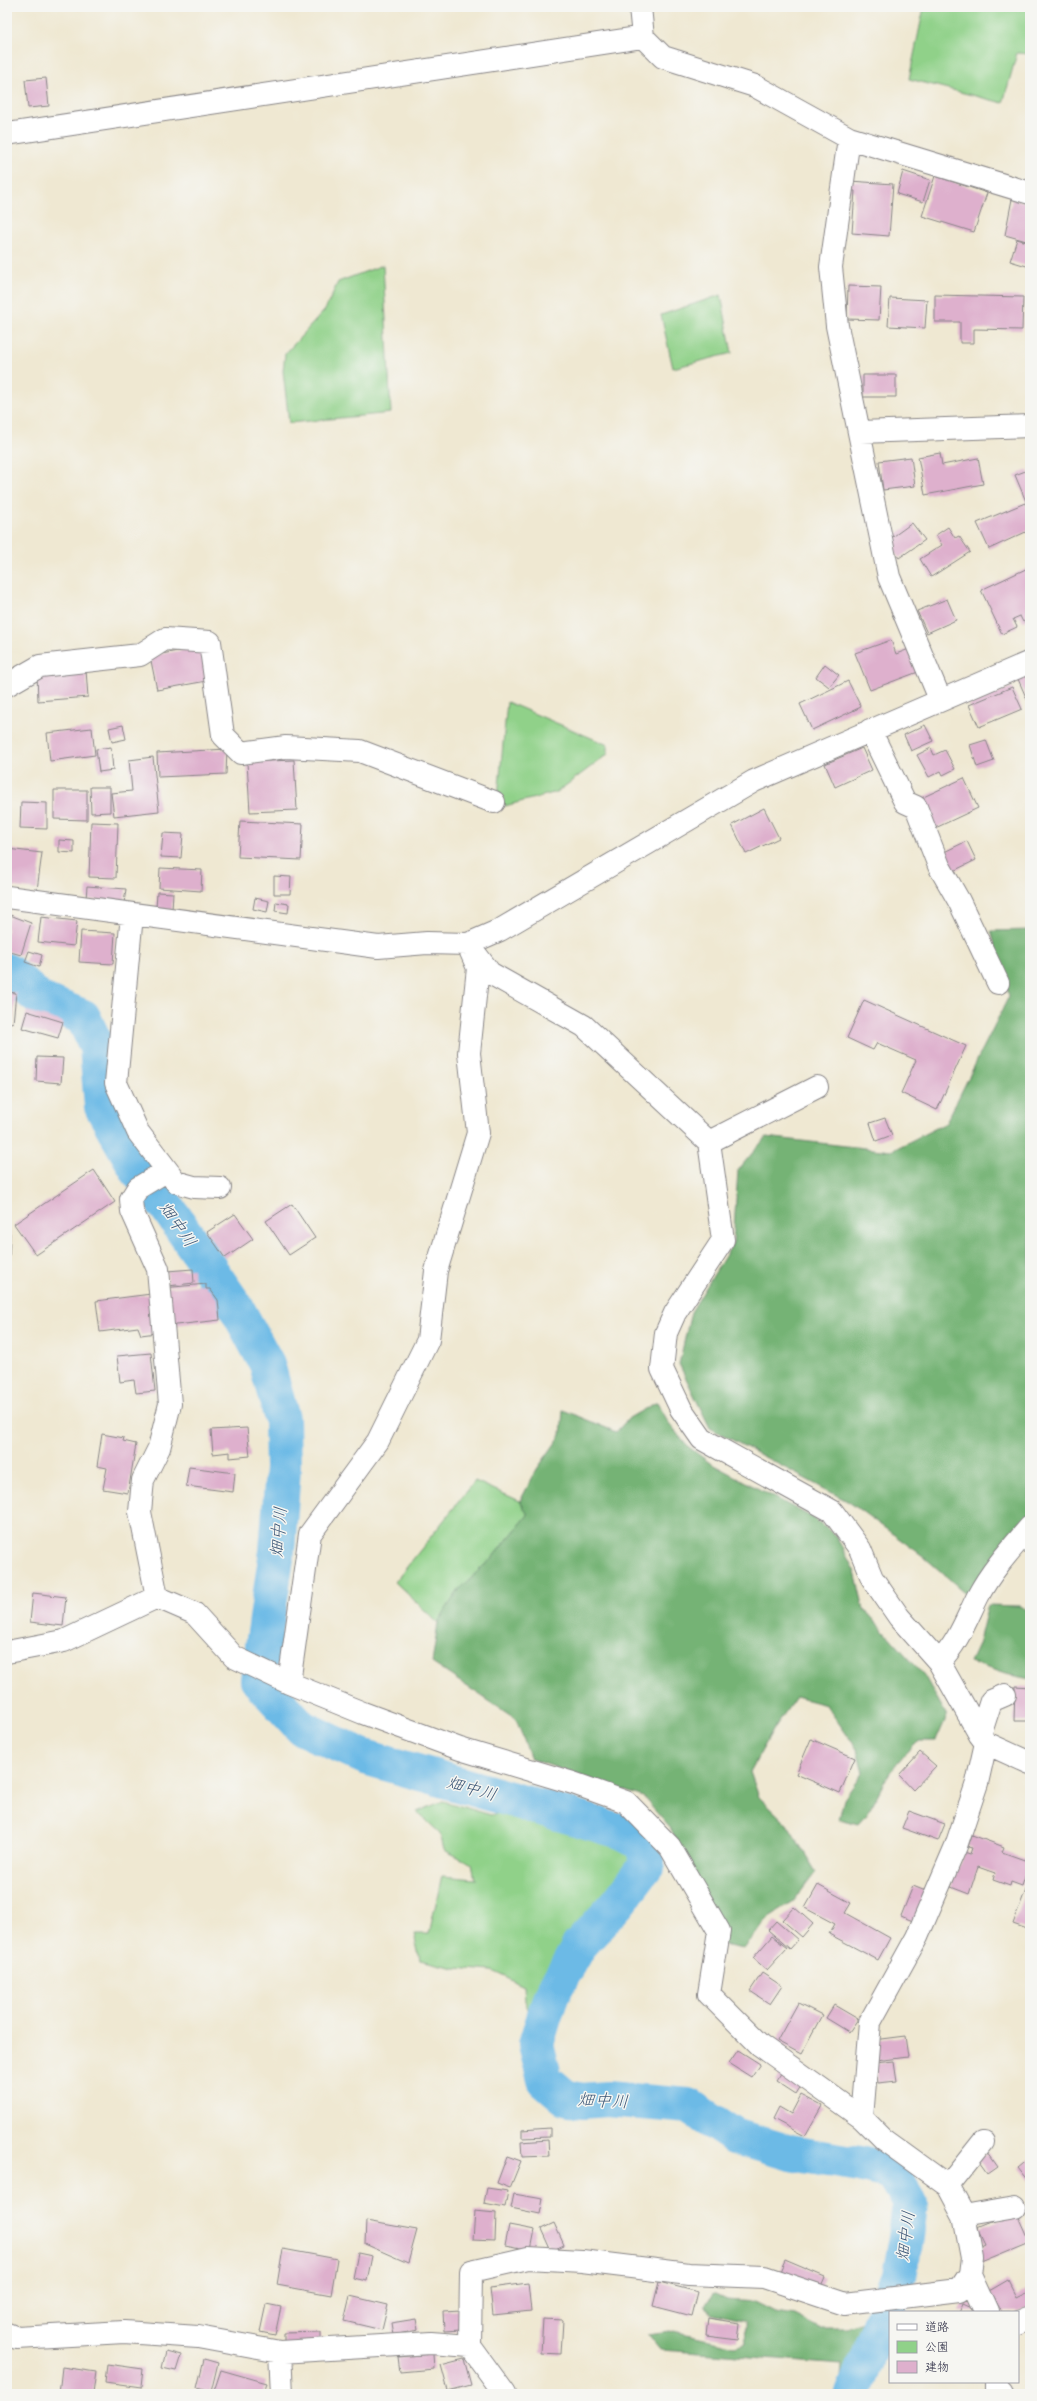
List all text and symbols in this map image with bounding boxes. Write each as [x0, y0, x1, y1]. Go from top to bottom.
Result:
water label: 畑中川 [152, 1197, 202, 1253]
water label: 畑中川 [265, 1506, 294, 1559]
water label: 畑中川 [444, 1770, 500, 1808]
water label: 畑中川 [577, 2088, 629, 2115]
water label: 畑中川 [891, 2209, 922, 2263]
legend [889, 2311, 1019, 2383]
text: 道路 [925, 2319, 949, 2337]
text: 公園 [925, 2339, 949, 2357]
text: 建物 [925, 2359, 949, 2377]

